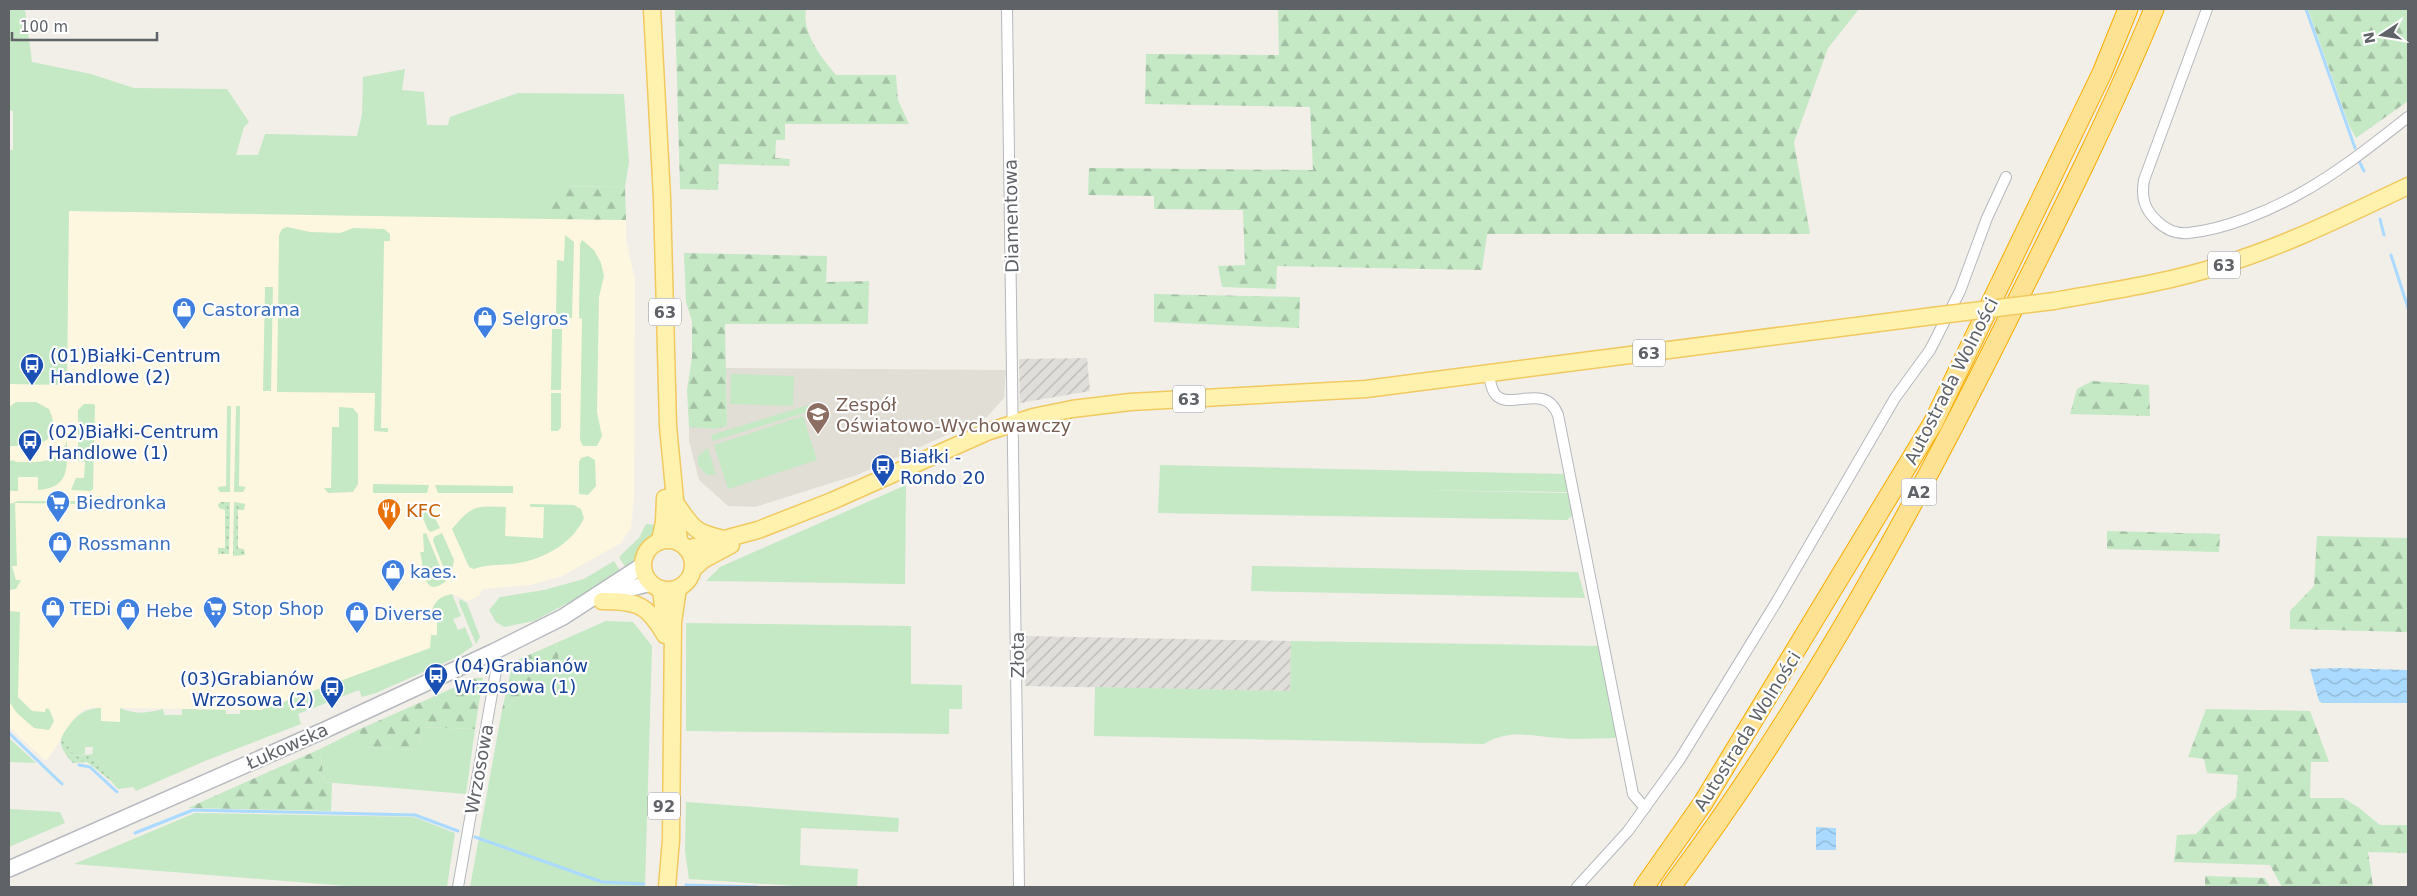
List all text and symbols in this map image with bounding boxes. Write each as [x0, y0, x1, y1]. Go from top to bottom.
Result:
scale bar [12, 10, 158, 42]
north arrow [2357, 10, 2407, 60]
text: 100 m [20, 18, 68, 36]
text: N [2360, 30, 2378, 45]
street label: Diamentowa [1000, 159, 1022, 273]
road number: 63 [2208, 252, 2240, 278]
street label: Autostrada Wolności [1900, 294, 2002, 468]
shop icon: Castorama [171, 296, 197, 330]
road number: 63 [649, 298, 681, 326]
place label: Castorama [202, 299, 300, 320]
shop icon: Selgros [472, 305, 498, 339]
place label: Selgros [502, 308, 568, 329]
road number: 63 [1633, 339, 1665, 366]
place label: (01)Białki-Centrum Handlowe (2) [50, 345, 221, 387]
bus stop icon: (01)Białki-Centrum Handlowe (2) [19, 352, 45, 386]
road number: 63 [1173, 386, 1205, 412]
place label: Zespół Oświatowo-Wychowawczy [836, 394, 1071, 436]
school or university icon: Zespół Oświatowo-Wychowawczy [805, 401, 831, 435]
place label: (02)Białki-Centrum Handlowe (1) [48, 421, 219, 463]
bus stop icon: (02)Białki-Centrum Handlowe (1) [17, 428, 43, 462]
place label: Białki - Rondo 20 [900, 446, 985, 488]
bus stop icon: Białki - Rondo 20 [870, 453, 896, 487]
road number: A2 [1902, 478, 1936, 506]
supermarket icon: Biedronka [45, 489, 71, 523]
place label: Biedronka [76, 492, 166, 513]
restaurant icon: KFC [376, 497, 402, 531]
place label: KFC [406, 500, 441, 521]
shop icon: Rossmann [47, 530, 73, 564]
place label: Rossmann [78, 533, 171, 554]
shop icon: kaes. [380, 558, 406, 592]
place label: kaes. [410, 561, 457, 582]
shop icon: TEDi [40, 595, 66, 629]
supermarket icon: Stop Shop [202, 595, 228, 629]
shop icon: Hebe [115, 597, 141, 631]
place label: TEDi [69, 598, 111, 619]
place label: Stop Shop [232, 598, 324, 619]
place label: Hebe [146, 600, 193, 621]
shop icon: Diverse [344, 600, 370, 634]
place label: Diverse [374, 603, 442, 624]
street label: Złota [1007, 632, 1028, 678]
street label: Autostrada Wolności [1689, 647, 1805, 815]
place label: (04)Grabianów Wrzosowa (1) [454, 655, 588, 697]
bus stop icon: (04)Grabianów Wrzosowa (1) [423, 662, 449, 696]
place label: (03)Grabianów Wrzosowa (2) [180, 668, 314, 710]
bus stop icon: (03)Grabianów Wrzosowa (2) [319, 675, 345, 709]
street label: Łukowska [242, 719, 331, 774]
street label: Wrzosowa [461, 722, 497, 816]
road number: 92 [648, 792, 680, 819]

